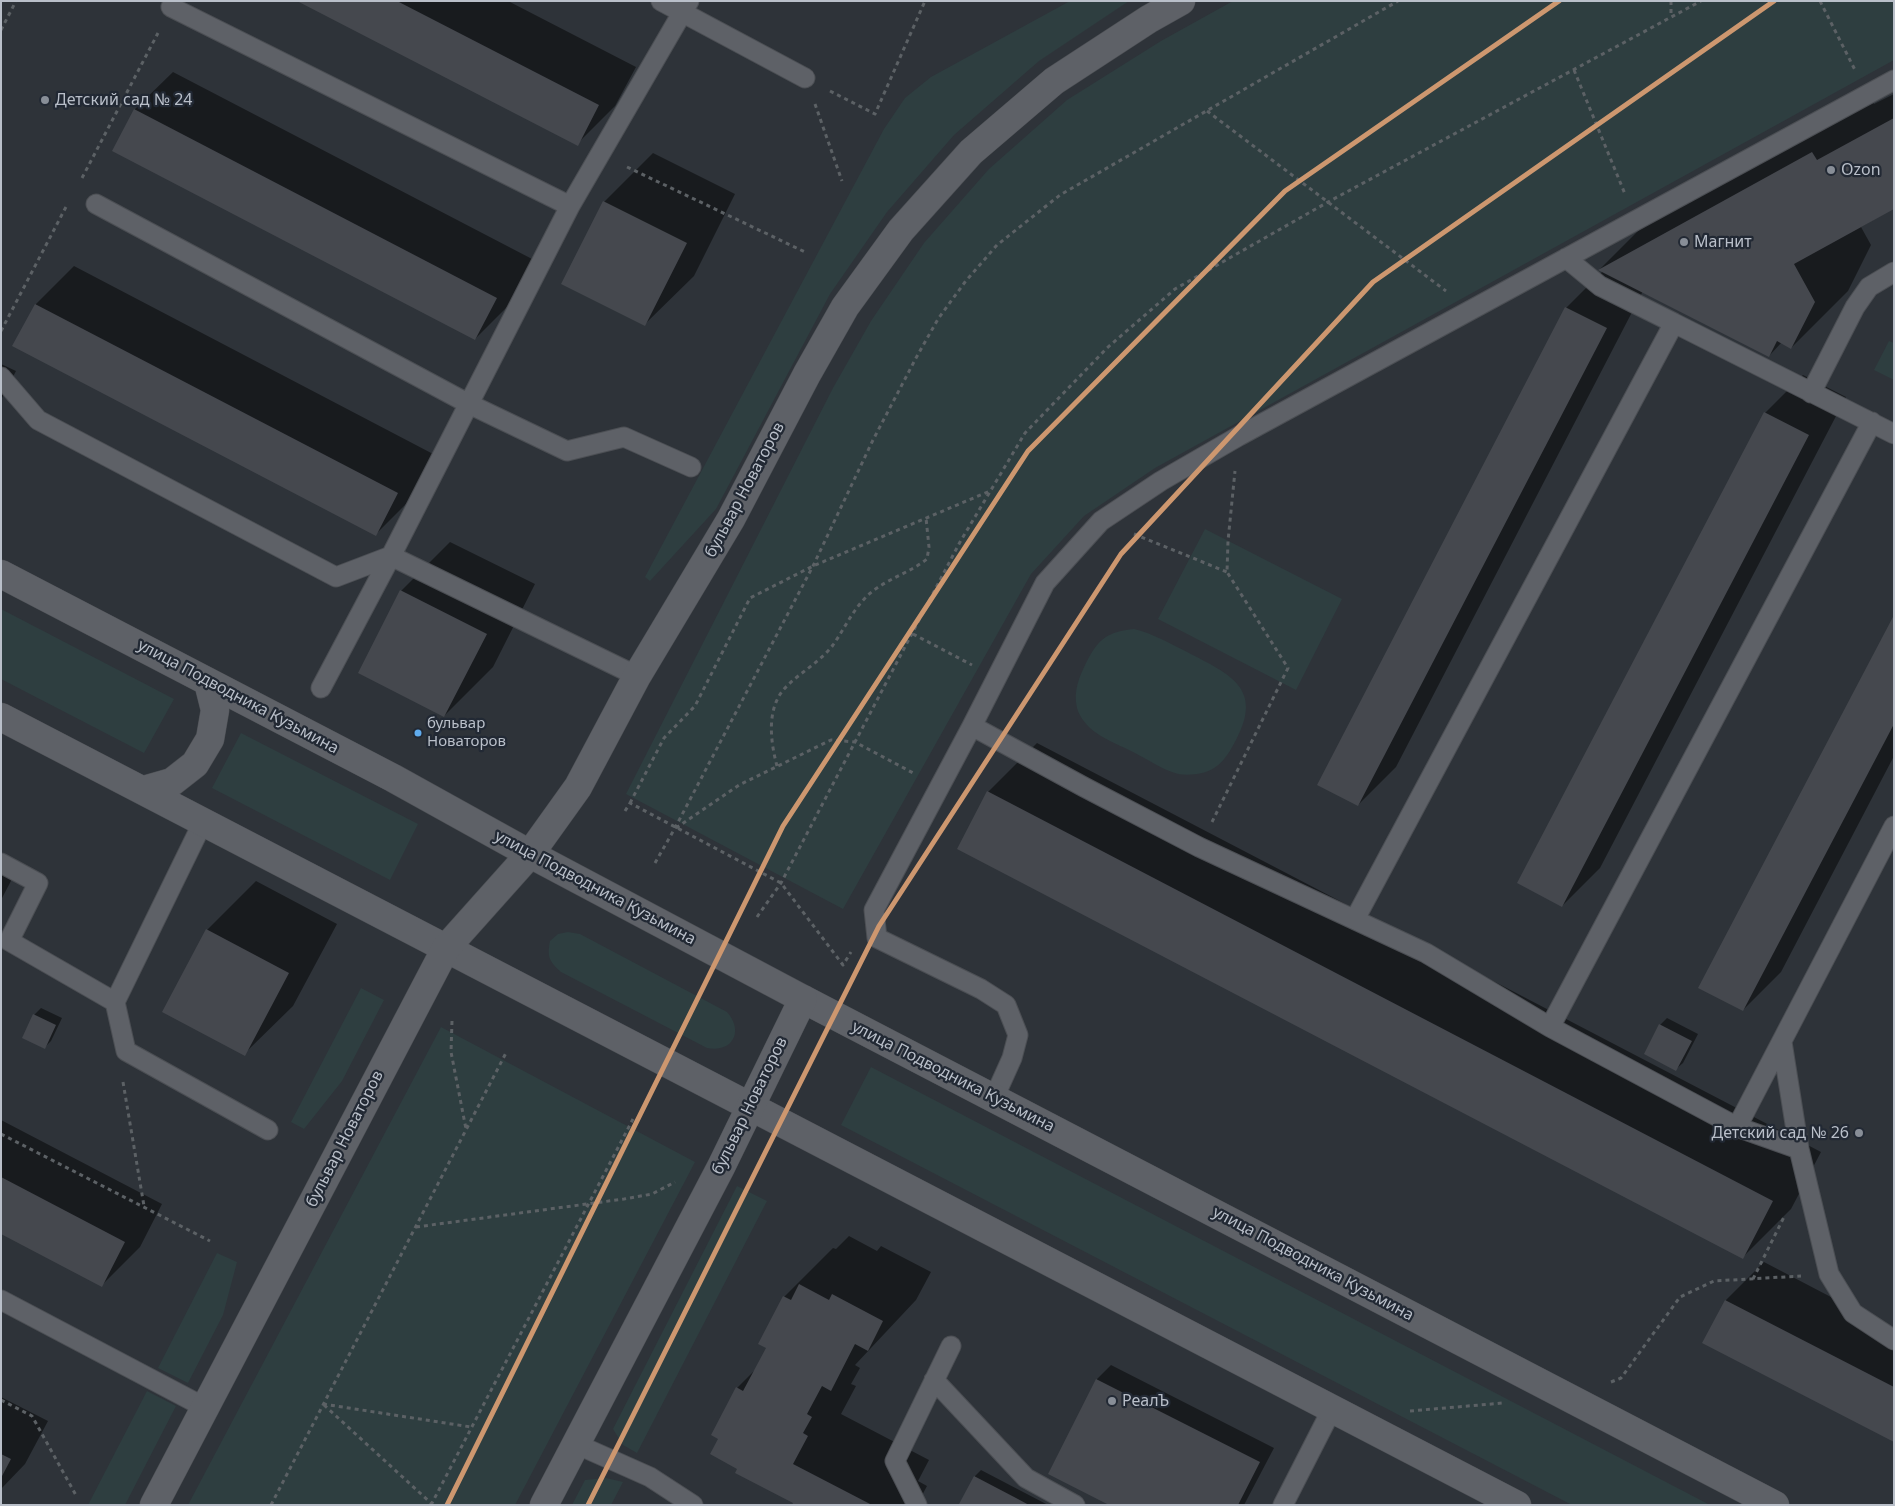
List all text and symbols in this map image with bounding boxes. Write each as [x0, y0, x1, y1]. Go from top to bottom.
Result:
place label: Детский сад № 24 [55, 90, 192, 110]
marker: Детский сад № 24 [39, 94, 51, 106]
place label: Ozon [1841, 160, 1881, 180]
marker: Ozon [1825, 164, 1837, 176]
place label: Магнит [1694, 232, 1752, 252]
marker: Магнит [1678, 236, 1690, 248]
street label: бульвар Новаторов [701, 419, 789, 561]
street label: улица Подводника Кузьмина [134, 636, 342, 758]
place label: бульвар Новаторов [427, 715, 506, 750]
marker: бульвар Новаторов [413, 728, 423, 738]
street label: улица Подводника Кузьмина [491, 827, 699, 949]
street label: улица Подводника Кузьмина [848, 1017, 1058, 1137]
street label: бульвар Новаторов [708, 1034, 792, 1178]
street label: бульвар Новаторов [302, 1068, 388, 1210]
place label: Детский сад № 26 [1712, 1123, 1849, 1143]
marker: Детский сад № 26 [1853, 1127, 1865, 1139]
street label: улица Подводника Кузьмина [1209, 1203, 1417, 1325]
place label: РеалЪ [1122, 1391, 1169, 1411]
marker: РеалЪ [1106, 1395, 1118, 1407]

